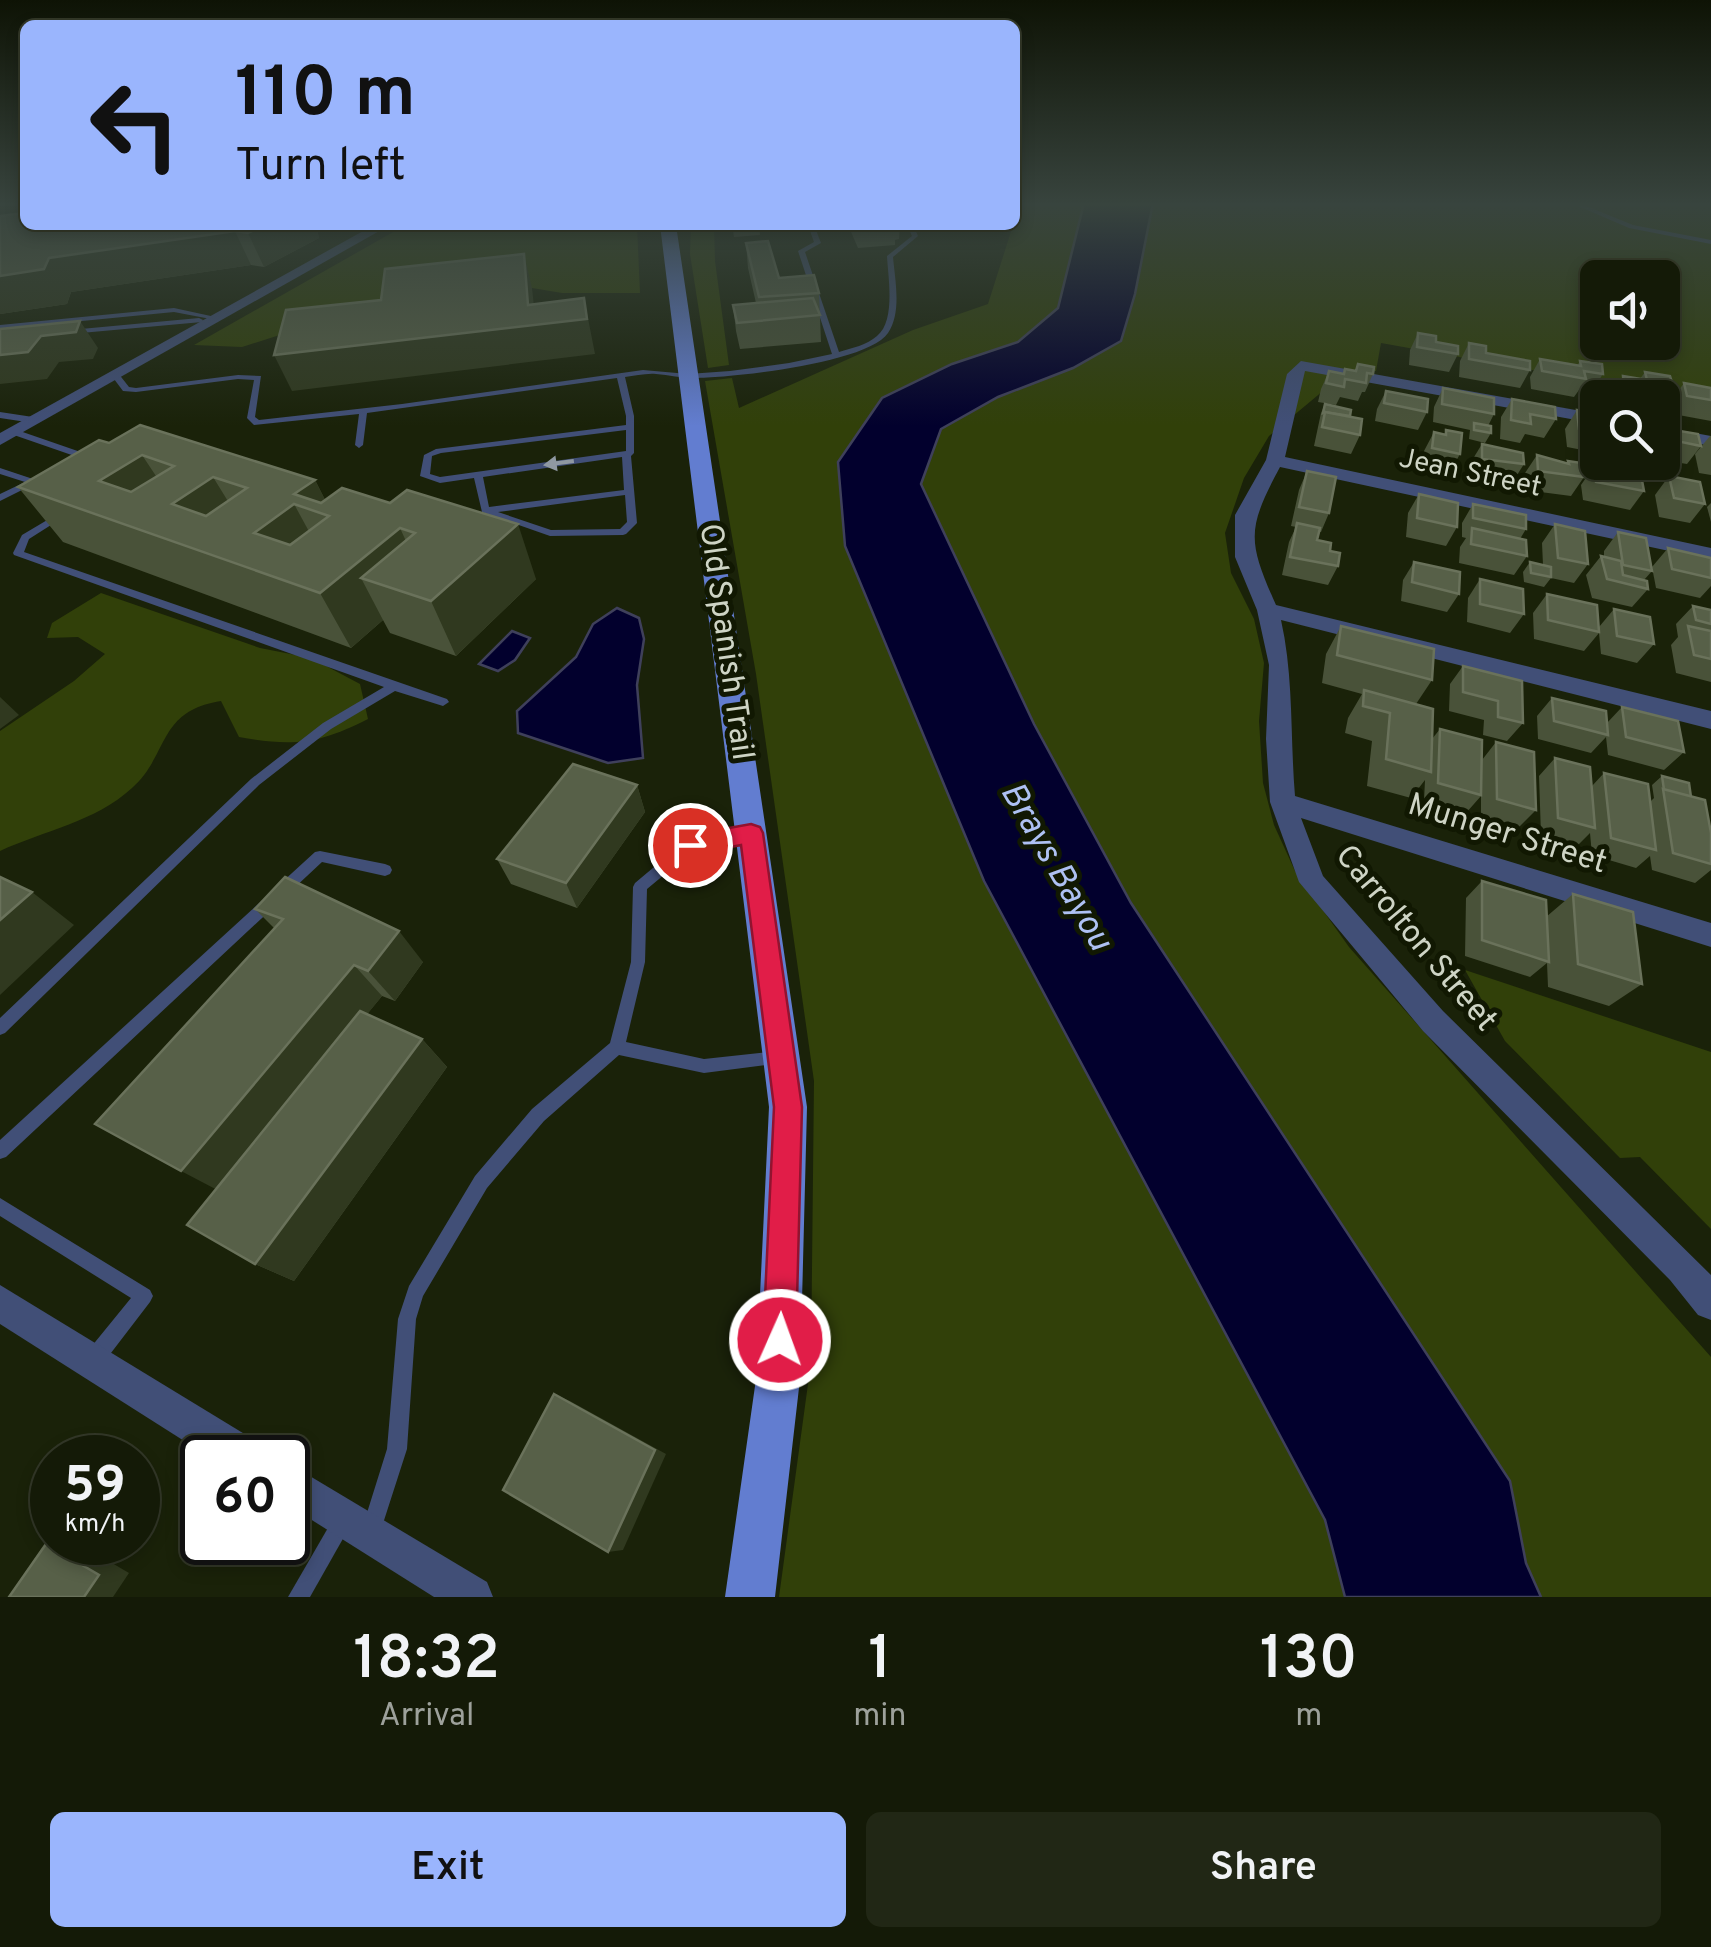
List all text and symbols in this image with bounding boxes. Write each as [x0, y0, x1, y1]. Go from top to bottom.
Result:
text: 110 m [235, 52, 416, 141]
icon: left [70, 60, 200, 190]
text: Turn left [235, 139, 406, 196]
map controls [1580, 260, 1680, 480]
button: sound [1580, 260, 1680, 360]
button: search [1580, 380, 1680, 480]
street label: Jean Street [1395, 441, 1545, 507]
one-way arrow [543, 456, 575, 472]
street label: Old Spanish Trail [689, 521, 761, 763]
water label: Brays Bayou [989, 775, 1121, 960]
street label: Munger Street [1403, 786, 1611, 884]
pin [648, 803, 733, 888]
icon: arrive [663, 818, 718, 873]
street label: Carrolton Street [1325, 838, 1505, 1040]
position arrow [728, 1288, 832, 1392]
speed limit sign: 60 [180, 1435, 310, 1565]
text: 59 [64, 1456, 126, 1519]
text: km/h [65, 1509, 125, 1541]
text: 18:32 [353, 1624, 500, 1700]
text: 1 [868, 1624, 892, 1700]
text: 130 [1260, 1624, 1358, 1700]
text: Arrival [379, 1697, 474, 1737]
text: min [853, 1697, 907, 1737]
text: m [1295, 1697, 1322, 1737]
button: Exit [50, 1812, 846, 1927]
button: Share [866, 1812, 1661, 1927]

